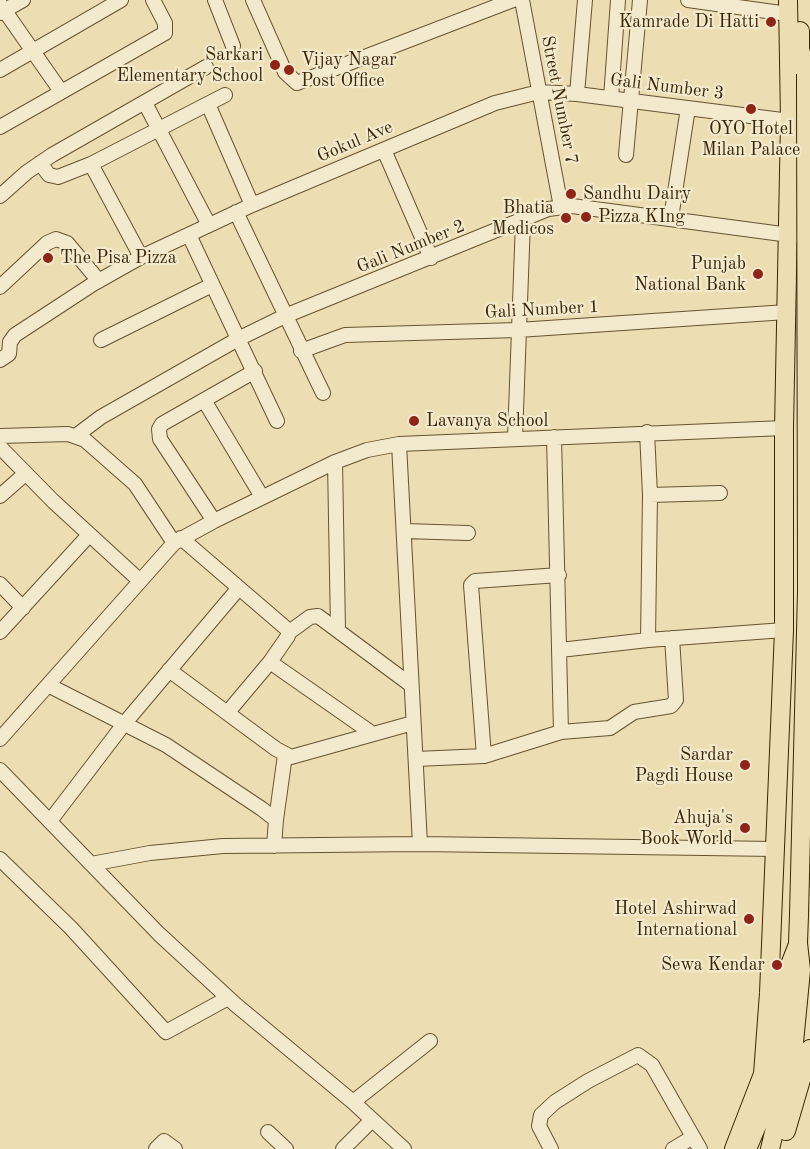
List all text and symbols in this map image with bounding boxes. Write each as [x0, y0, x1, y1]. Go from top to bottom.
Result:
place label: Kamrade Di Hatti [619, 11, 759, 33]
marker: Kamrade Di Hatti [764, 15, 778, 29]
street label: Street Number 7 [536, 34, 582, 166]
place label: Sarkari Elementary School [116, 44, 263, 86]
place label: Vijay Nagar Post Office [301, 49, 397, 92]
marker: Sarkari Elementary School [268, 58, 282, 72]
marker: Vijay Nagar Post Office [282, 63, 296, 77]
street label: Gali Number 3 [609, 69, 725, 105]
marker: OYO Hotel Milan Palace [744, 102, 758, 116]
street label: Gokul Ave [314, 116, 396, 168]
place label: OYO Hotel Milan Palace [702, 118, 800, 160]
place label: Sandhu Dairy [583, 183, 691, 205]
marker: Sandhu Dairy [564, 187, 578, 201]
place label: Bhatia Medicos [492, 197, 554, 240]
place label: Pizza KIng [598, 206, 685, 228]
marker: Pizza KIng [579, 210, 593, 224]
marker: Bhatia Medicos [559, 211, 573, 225]
street label: Gali Number 2 [354, 215, 468, 279]
place label: The Pisa Pizza [60, 247, 177, 269]
marker: The Pisa Pizza [41, 251, 55, 265]
place label: Punjab National Bank [634, 253, 746, 296]
marker: Punjab National Bank [751, 267, 765, 281]
street label: Gali Number 1 [484, 296, 600, 324]
place label: Lavanya School [426, 410, 548, 432]
marker: Lavanya School [407, 414, 421, 428]
place label: Sardar Pagdi House [635, 744, 733, 786]
marker: Sardar Pagdi House [738, 758, 752, 772]
place label: Ahuja's Book World [640, 807, 733, 850]
marker: Ahuja's Book World [738, 821, 752, 835]
place label: Hotel Ashirwad International [614, 898, 737, 940]
marker: Hotel Ashirwad International [742, 912, 756, 926]
place label: Sewa Kendar [661, 954, 765, 976]
marker: Sewa Kendar [770, 958, 784, 972]

